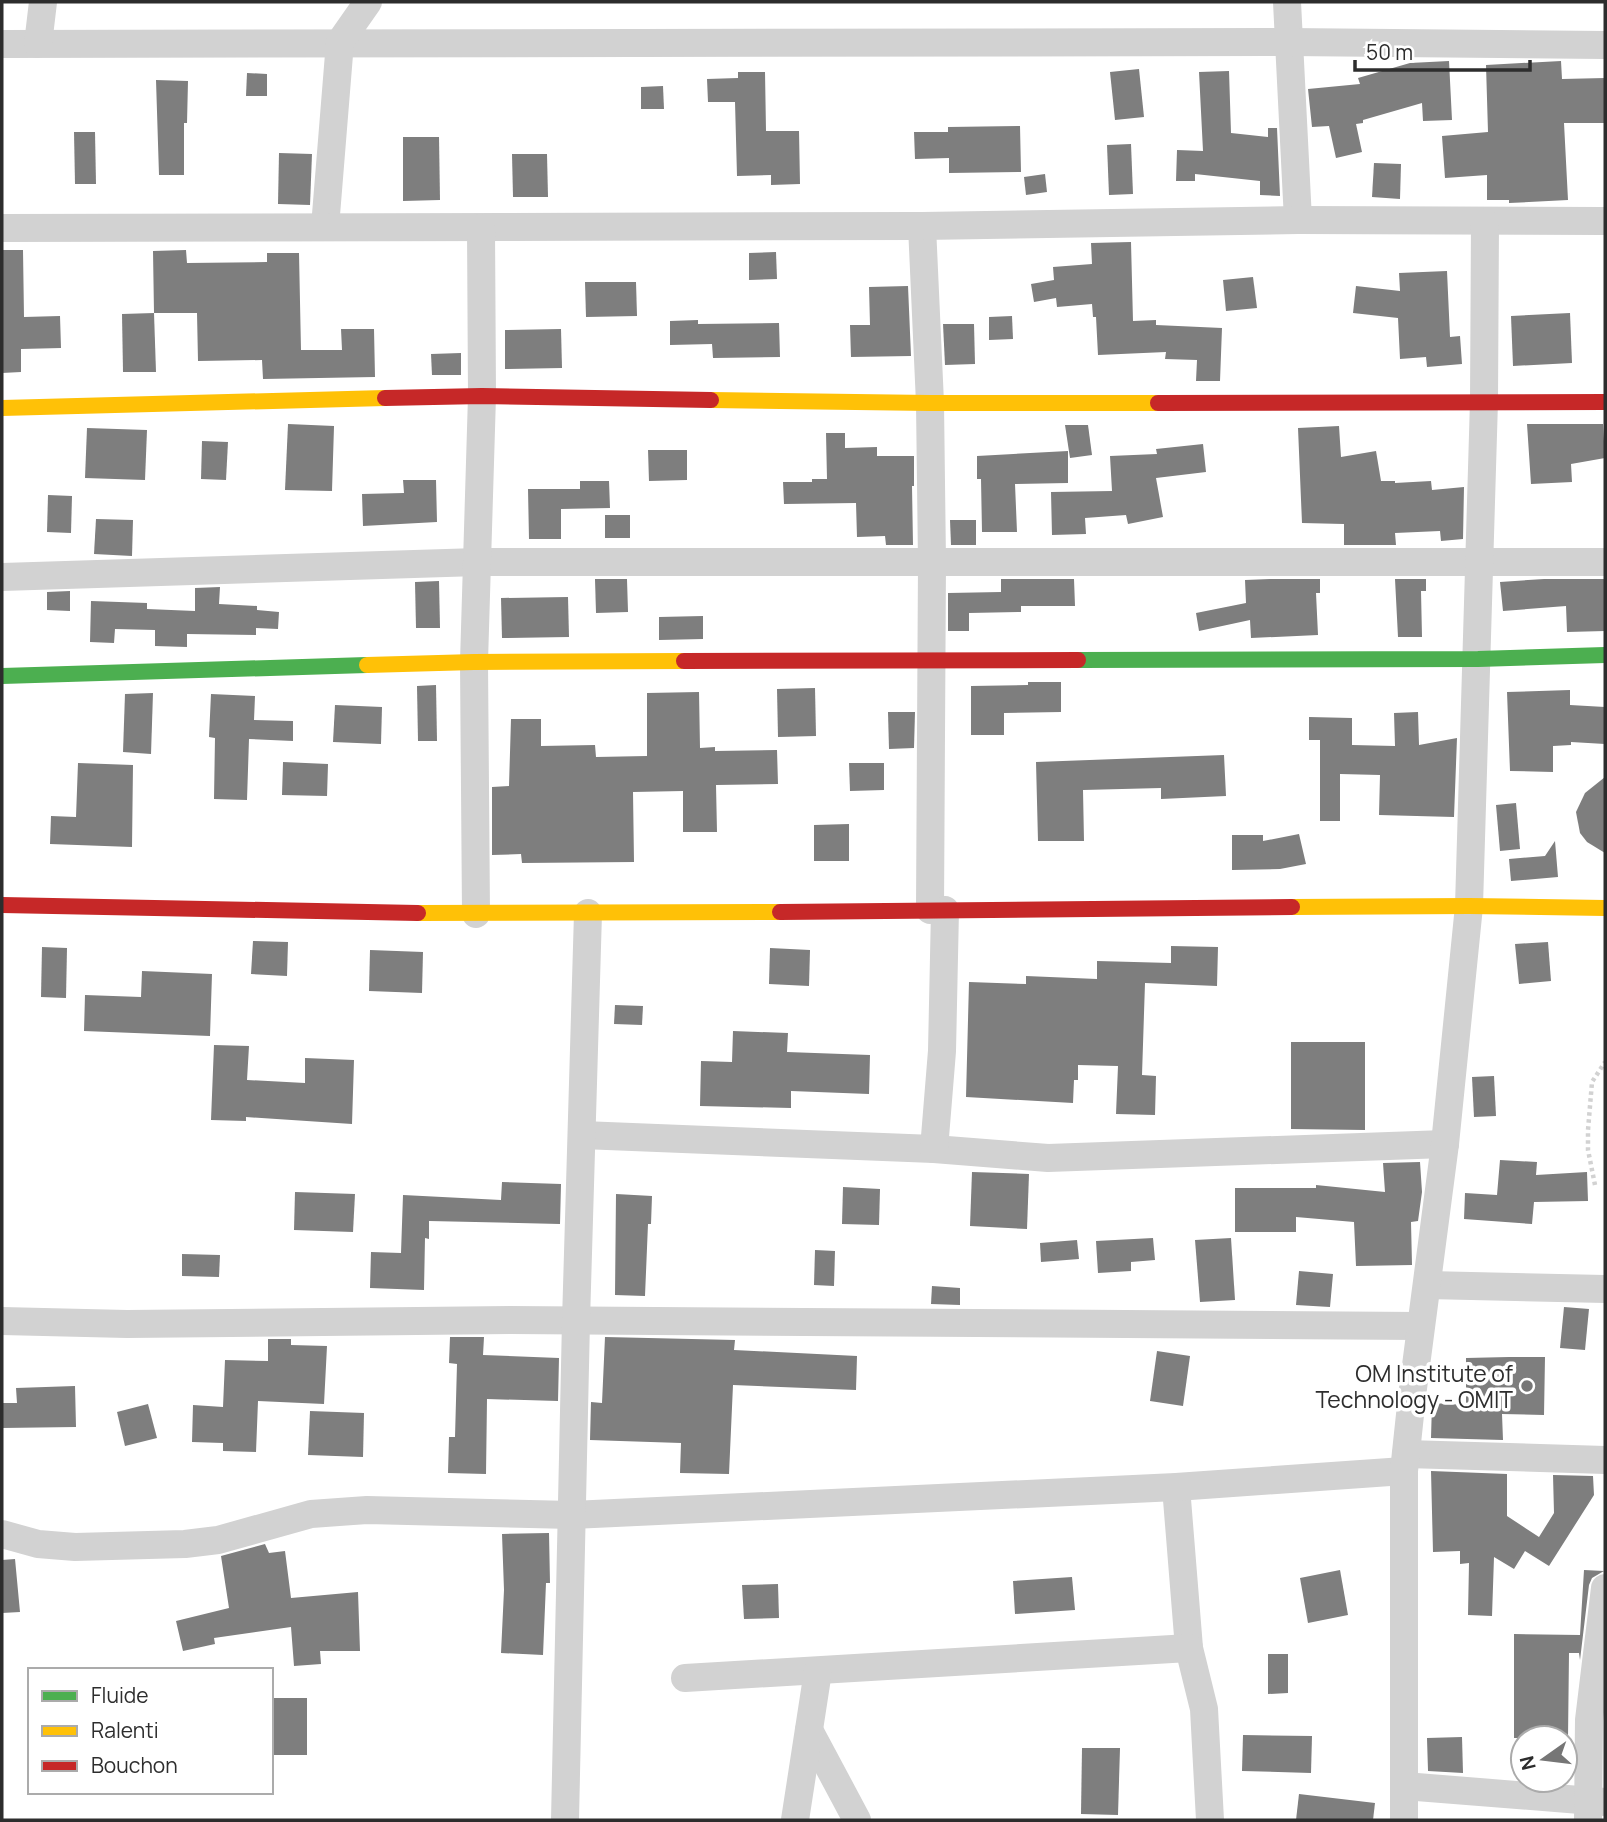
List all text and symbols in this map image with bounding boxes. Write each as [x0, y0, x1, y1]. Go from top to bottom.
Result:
scale bar [1355, 28, 1530, 72]
text: 50 m [1366, 38, 1413, 66]
place label: OM Institute of Technology - OMIT [1315, 1357, 1513, 1415]
marker: OM Institute of Technology - OMIT [1519, 1378, 1535, 1394]
legend [28, 1668, 273, 1794]
text: Fluide [91, 1681, 149, 1709]
text: Ralenti [91, 1716, 159, 1744]
north arrow [1509, 1724, 1579, 1794]
text: Bouchon [91, 1751, 178, 1779]
text: N [1513, 1753, 1542, 1773]

